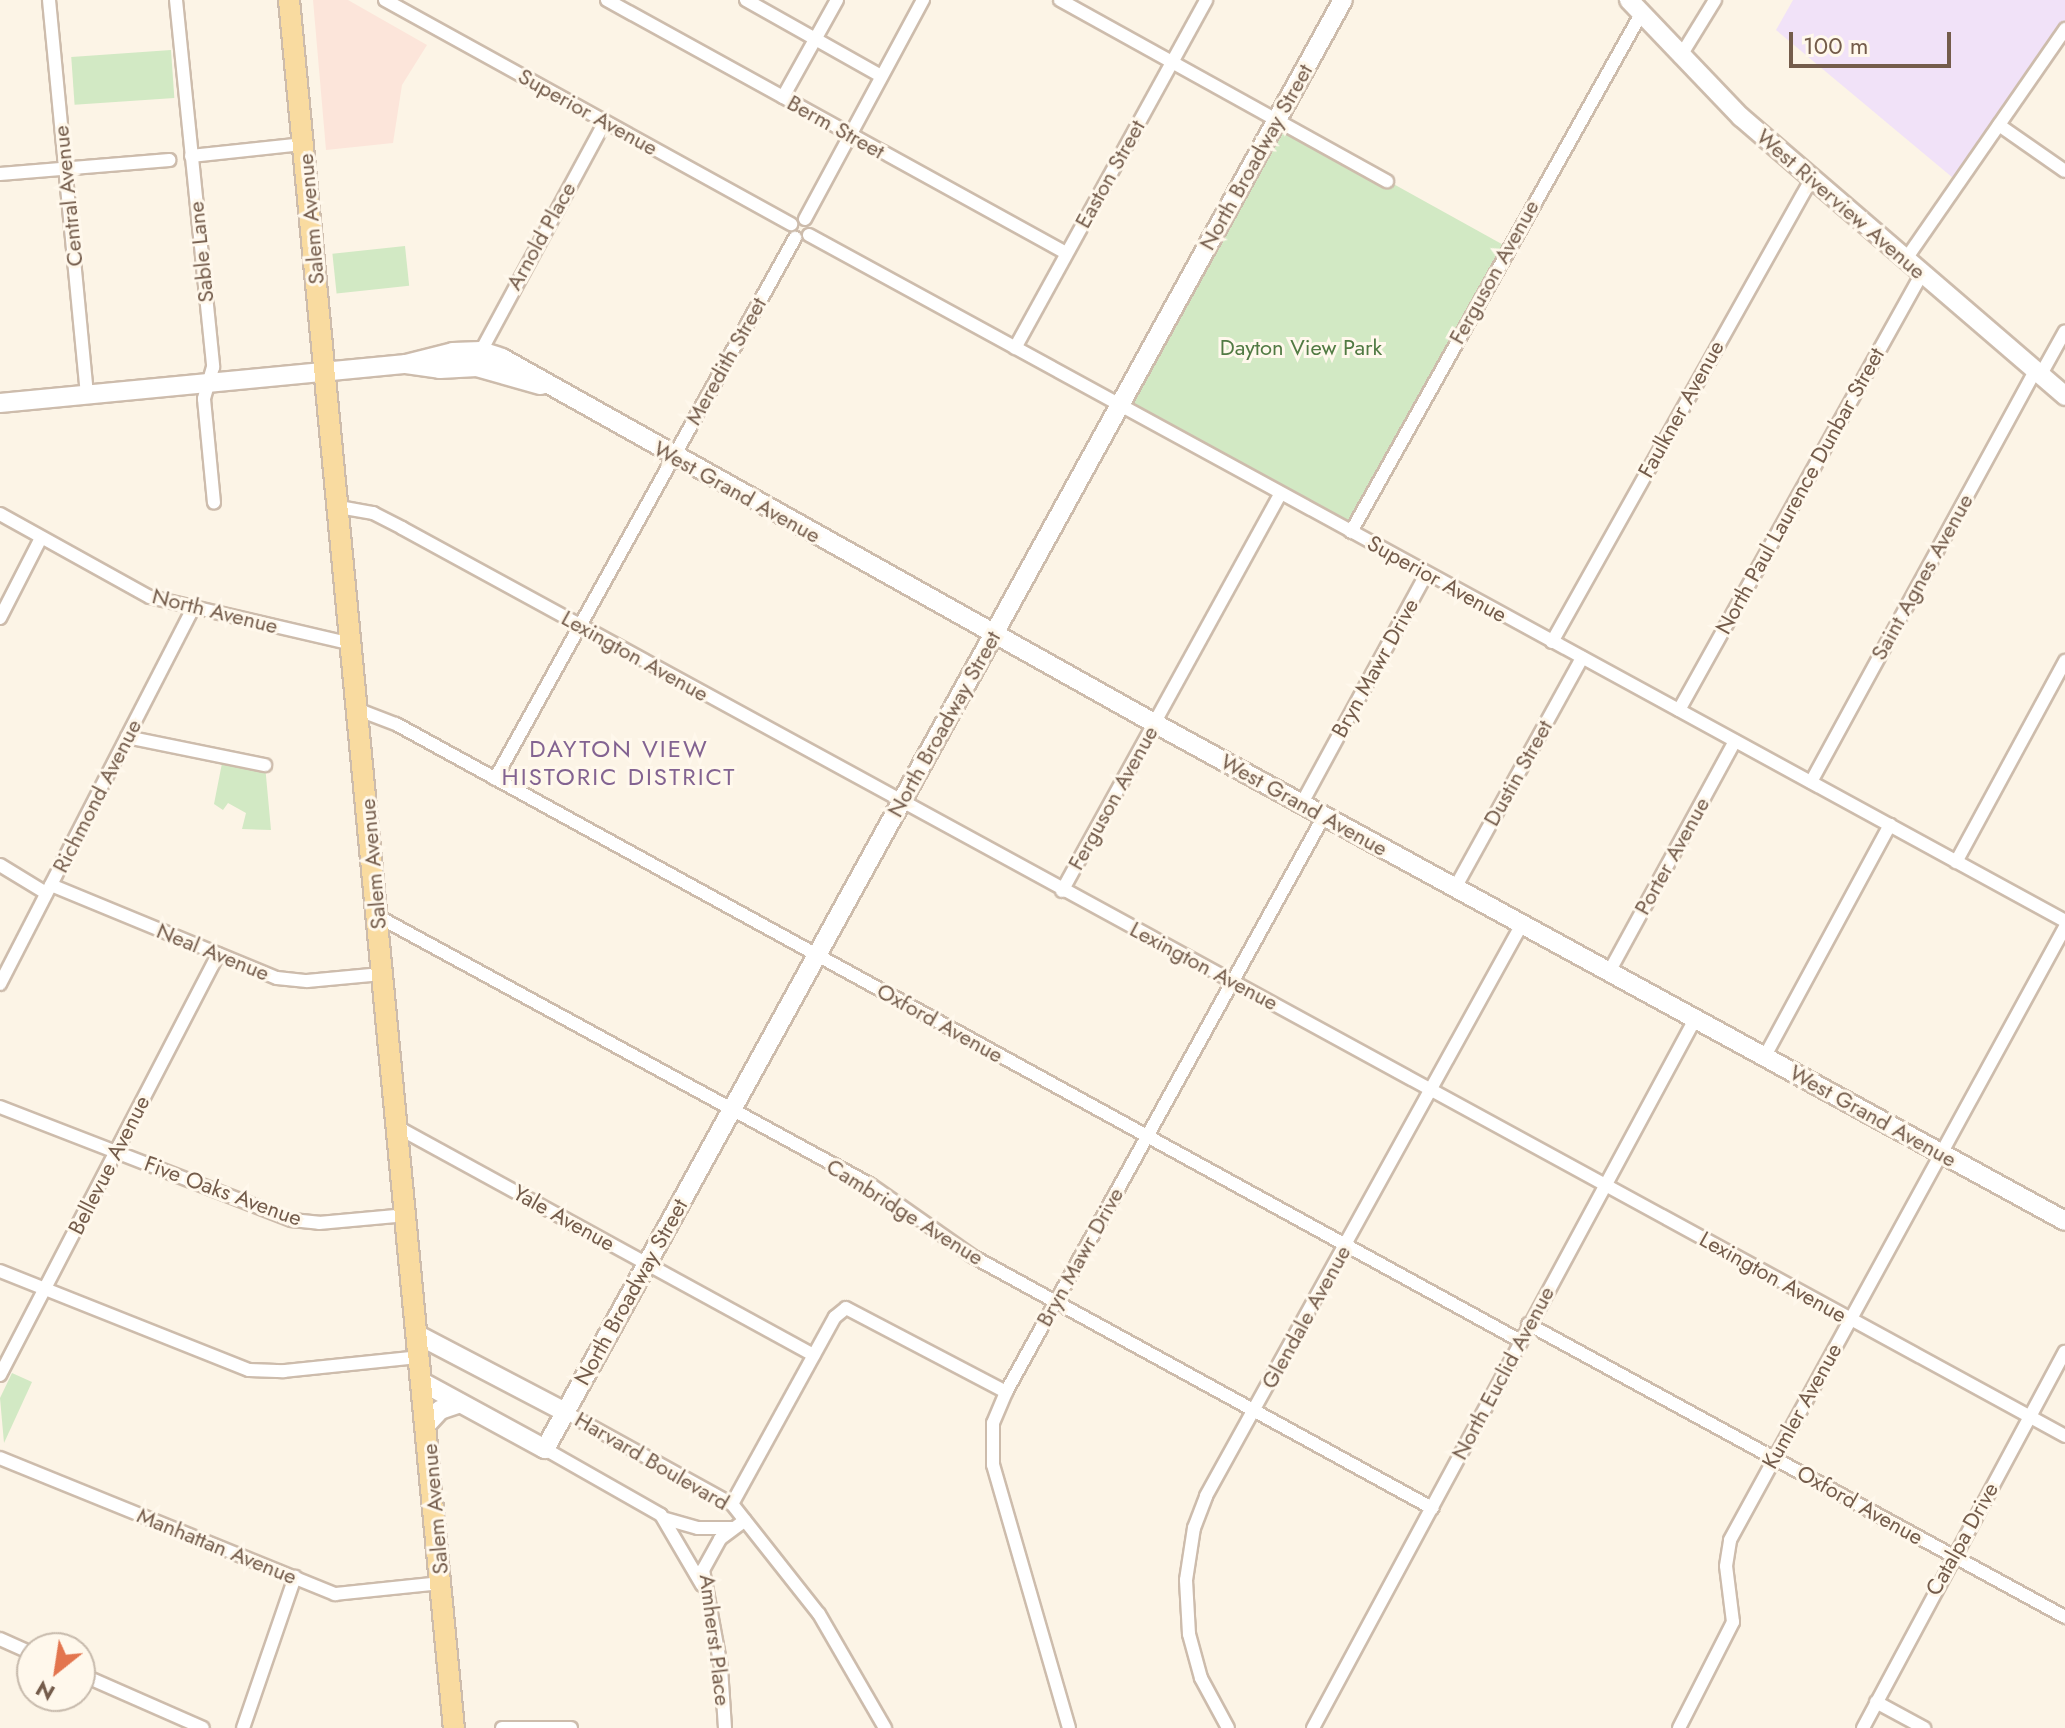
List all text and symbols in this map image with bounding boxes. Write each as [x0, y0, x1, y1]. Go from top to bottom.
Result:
scale bar [1793, 16, 1955, 66]
text: 100 m [1803, 28, 1869, 63]
street label: North Broadway Street [1194, 59, 1318, 255]
street label: Superior Avenue [514, 63, 662, 161]
street label: Berm Street [783, 89, 889, 165]
street label: Easton Street [1069, 115, 1151, 233]
street label: West Riverview Avenue [1751, 123, 1931, 285]
street label: Central Avenue [47, 124, 89, 268]
street label: Salem Avenue [292, 152, 330, 286]
street label: Arnold Place [501, 177, 581, 295]
street label: Ferguson Avenue [1444, 195, 1544, 349]
street label: Sable Lane [183, 200, 219, 304]
street label: Meredith Street [680, 293, 772, 429]
park label: Dayton View Park [1220, 335, 1382, 361]
street label: Faulkner Avenue [1632, 336, 1730, 482]
street label: North Paul Laurence Dunbar Street [1710, 343, 1890, 639]
street label: West Grand Avenue [649, 435, 825, 549]
street label: Saint Agnes Avenue [1865, 489, 1979, 665]
street label: Superior Avenue [1363, 530, 1511, 628]
street label: North Avenue [149, 583, 281, 639]
street label: Bryn Mawr Drive [1326, 594, 1424, 742]
street label: Lexington Avenue [557, 605, 713, 707]
street label: North Broadway Street [882, 626, 1006, 822]
street label: Richmond Avenue [47, 715, 147, 877]
street label: Dustin Street [1478, 715, 1558, 831]
street label: Ferguson Avenue [1063, 721, 1163, 875]
district label: DAYTON VIEW HISTORIC DISTRICT [502, 735, 736, 791]
street label: West Grand Avenue [1216, 748, 1392, 862]
street label: Porter Avenue [1629, 793, 1715, 919]
street label: Salem Avenue [354, 797, 392, 931]
street label: Lexington Avenue [1125, 916, 1283, 1016]
street label: Neal Avenue [153, 917, 273, 987]
street label: Oxford Avenue [872, 977, 1008, 1069]
street label: West Grand Avenue [1785, 1059, 1961, 1173]
street label: Bellevue Avenue [63, 1091, 155, 1239]
street label: Five Oaks Avenue [141, 1150, 305, 1232]
street label: Cambridge Avenue [822, 1153, 988, 1271]
street label: Yale Avenue [509, 1179, 619, 1257]
street label: Bryn Mawr Drive [1031, 1183, 1129, 1331]
street label: North Broadway Street [569, 1194, 693, 1390]
street label: Lexington Avenue [1695, 1226, 1851, 1328]
street label: Glendale Avenue [1256, 1241, 1356, 1393]
street label: North Euclid Avenue [1446, 1282, 1560, 1464]
street label: Kumler Avenue [1757, 1339, 1847, 1473]
street label: Harvard Boulevard [570, 1406, 734, 1516]
street label: Salem Avenue [416, 1442, 454, 1576]
street label: Oxford Avenue [1792, 1459, 1928, 1551]
street label: Catalpa Drive [1920, 1478, 2004, 1600]
street label: Manhattan Avenue [133, 1502, 301, 1590]
street label: Amherst Place [694, 1573, 736, 1707]
north arrow [16, 1632, 96, 1712]
text: N [29, 1673, 61, 1709]

